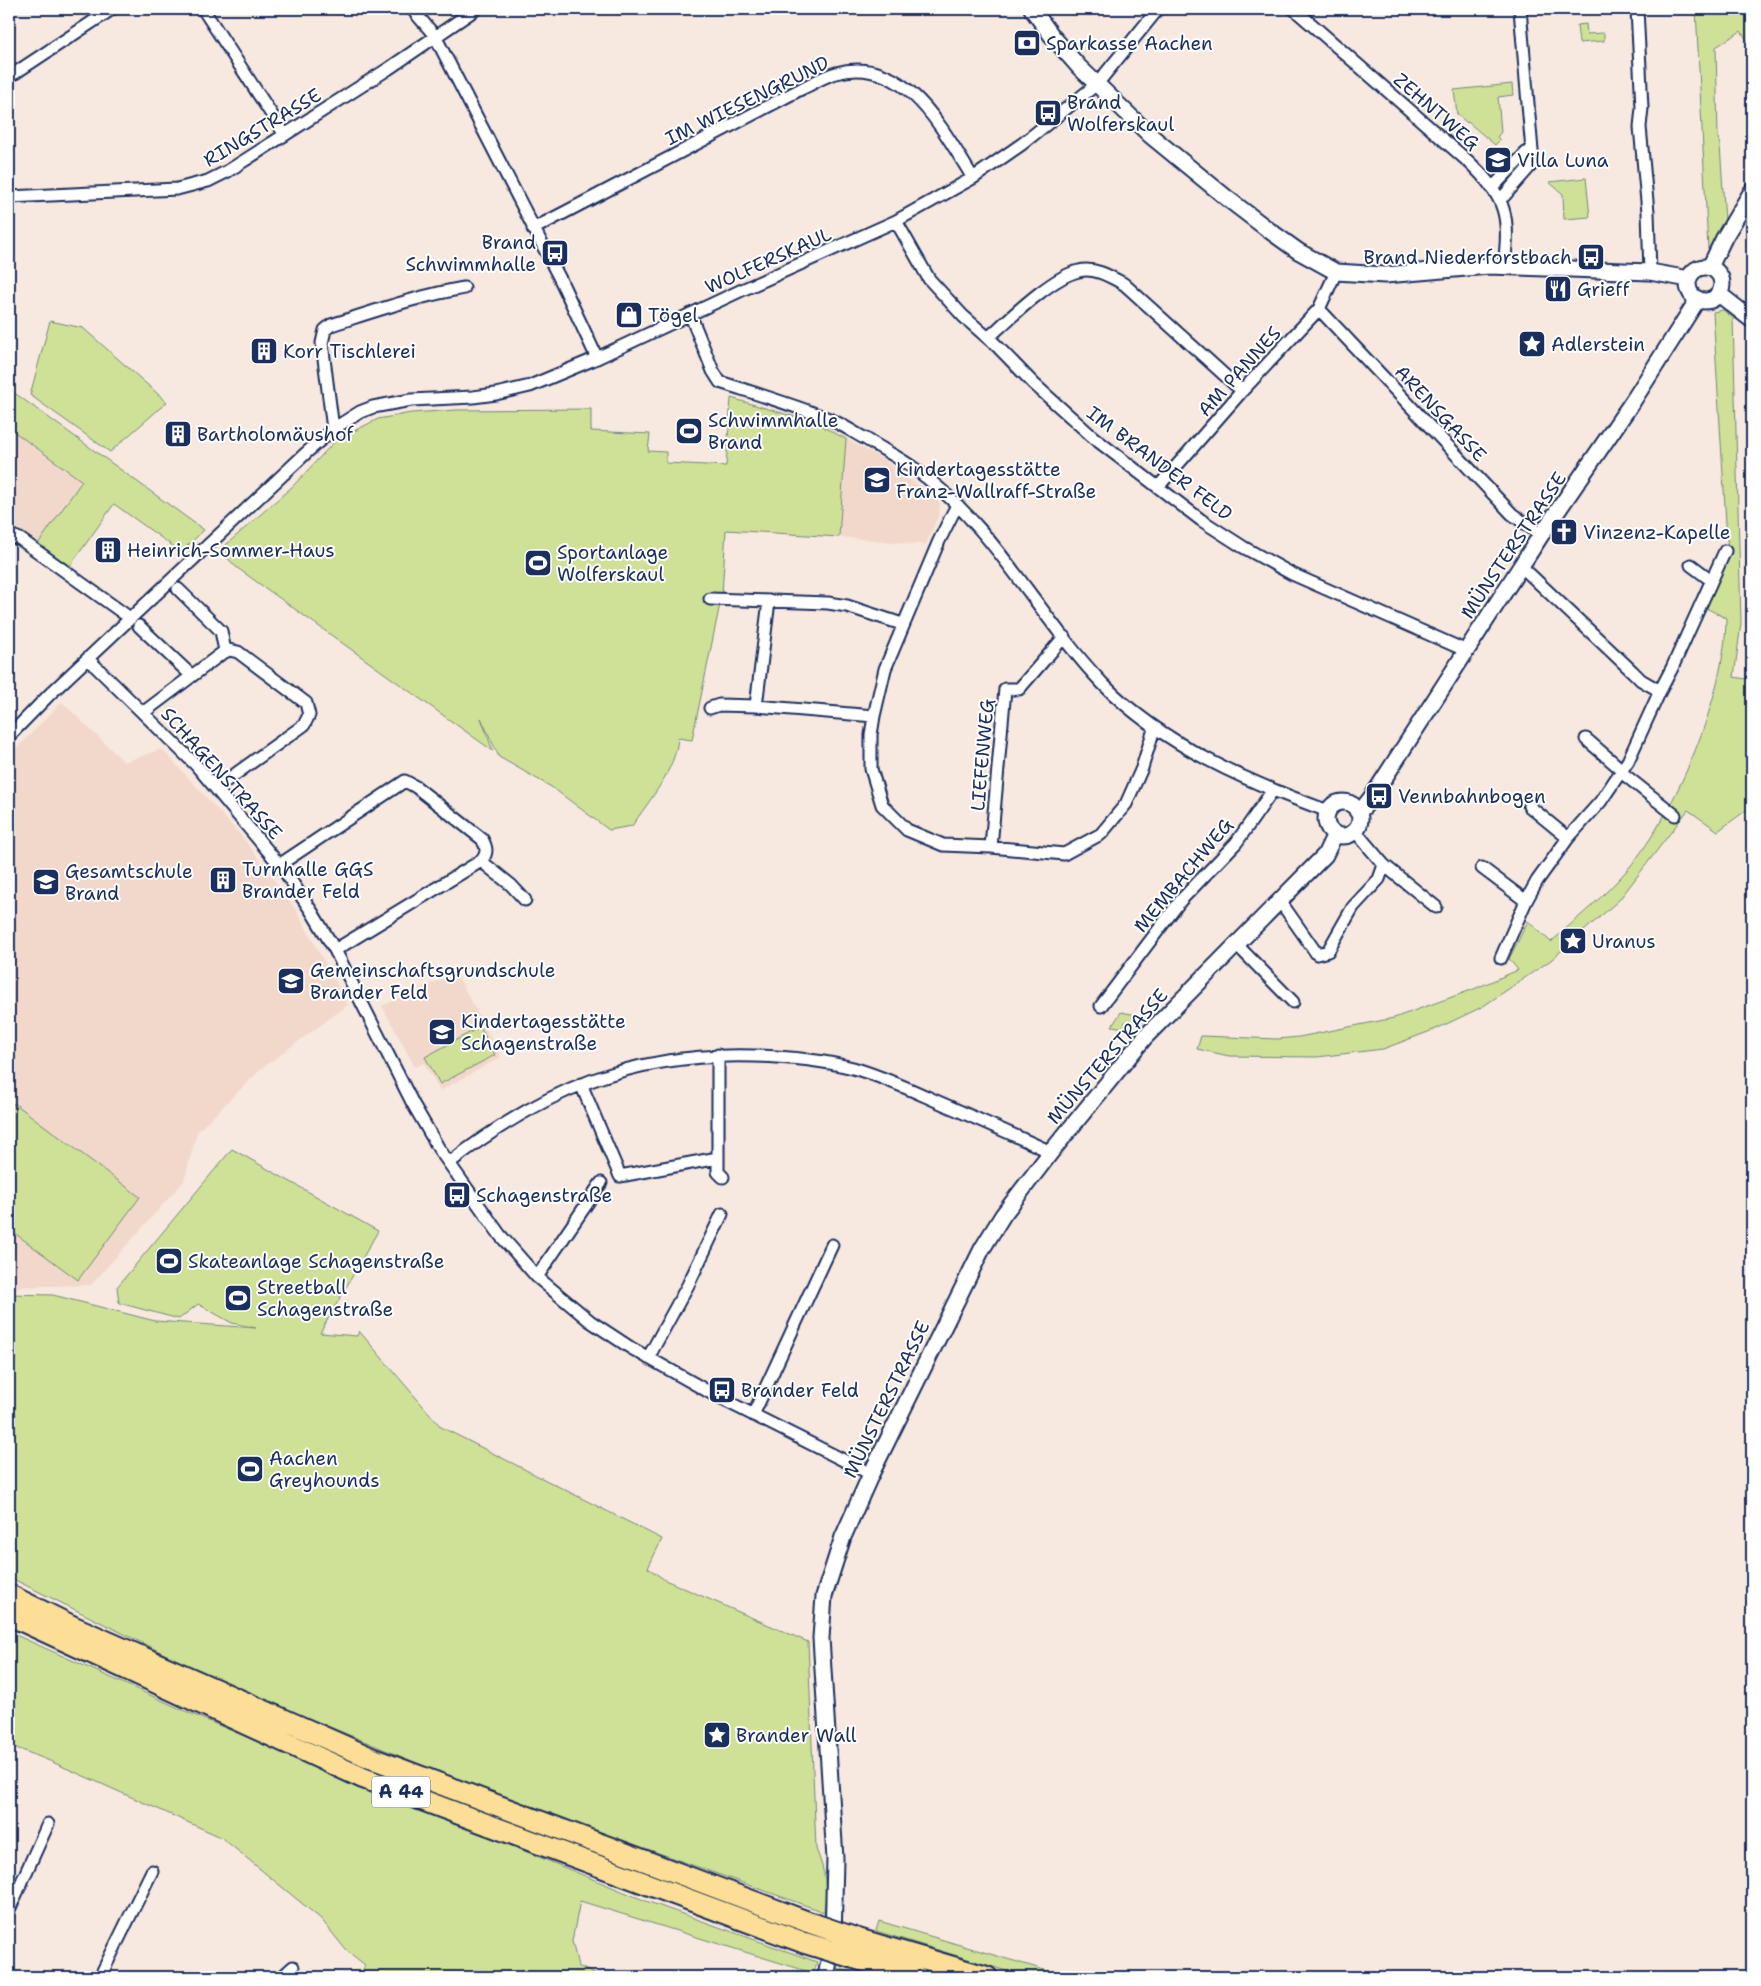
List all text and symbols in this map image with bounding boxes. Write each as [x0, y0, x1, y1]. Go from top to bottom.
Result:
bank icon: Sparkasse Aachen [1012, 28, 1042, 58]
place label: Sparkasse Aachen [1046, 31, 1213, 56]
street label: IM WIESENGRUND [661, 50, 833, 151]
street label: ZEHNTWEG [1388, 67, 1485, 156]
street label: RINGSTRASSE [199, 82, 326, 172]
place label: Brand Wolferskaul [1067, 90, 1174, 137]
bus stop icon: Brand Wolferskaul [1033, 98, 1063, 128]
school or university icon: Villa Luna [1483, 145, 1513, 175]
place label: Villa Luna [1517, 148, 1609, 173]
street label: WOLFERSKAUL [701, 221, 835, 300]
place label: Brand Schwimmhalle [406, 230, 536, 277]
bus stop icon: Brand Schwimmhalle [540, 238, 570, 268]
bus stop icon: Brand Niederforstbach [1576, 242, 1606, 272]
place label: Brand Niederforstbach [1363, 245, 1572, 270]
restaurant icon: Grieff [1543, 274, 1573, 304]
place label: Grieff [1577, 277, 1630, 302]
shop icon: Tögel [614, 300, 644, 330]
place label: Tögel [648, 303, 699, 328]
street label: AM PANNES [1192, 321, 1287, 422]
place icon: Adlerstein [1517, 329, 1547, 359]
place label: Adlerstein [1551, 332, 1645, 357]
building icon: Korr Tischlerei [249, 336, 279, 366]
place label: Korr Tischlerei [283, 339, 416, 364]
street label: ARENSGASSE [1389, 360, 1492, 467]
street label: IM BRANDER FELD [1082, 400, 1238, 526]
place label: Schwimmhalle Brand [708, 408, 838, 455]
sports icon: Schwimmhalle Brand [674, 416, 704, 446]
building icon: Bartholomäushof [163, 419, 193, 449]
place label: Bartholomäushof [197, 422, 355, 447]
place label: Kindertagesstätte Franz-Wallraff-Straße [896, 457, 1096, 504]
school or university icon: Kindertagesstätte Franz-Wallraff-Straße [862, 465, 892, 495]
street label: MÜNSTERSTRASSE [1455, 467, 1572, 624]
church icon: Vinzenz-Kapelle [1549, 517, 1579, 547]
place label: Vinzenz-Kapelle [1583, 520, 1731, 545]
building icon: Heinrich-Sommer-Haus [93, 535, 123, 565]
place label: Heinrich-Sommer-Haus [127, 538, 335, 563]
place label: Sportanlage Wolferskaul [557, 540, 668, 587]
sports icon: Sportanlage Wolferskaul [523, 548, 553, 578]
street label: LIEFENWEG [965, 698, 1000, 812]
street label: SCHAGENSTRASSE [155, 702, 288, 845]
bus stop icon: Vennbahnbogen [1364, 781, 1394, 811]
place label: Vennbahnbogen [1398, 784, 1546, 809]
street label: MEMBACHWEG [1128, 813, 1239, 938]
place label: Turnhalle GGS Brander Feld [242, 857, 373, 904]
place label: Gesamtschule Brand [65, 859, 193, 906]
building icon: Turnhalle GGS Brander Feld [208, 865, 238, 895]
school or university icon: Gesamtschule Brand [31, 867, 61, 897]
place icon: Uranus [1558, 926, 1588, 956]
place label: Uranus [1592, 929, 1656, 954]
place label: Gemeinschaftsgrundschule Brander Feld [310, 958, 556, 1005]
school or university icon: Gemeinschaftsgrundschule Brander Feld [276, 966, 306, 996]
street label: MÜNSTERSTRASSE [1041, 983, 1173, 1129]
place label: Kindertagesstätte Schagenstraße [461, 1009, 626, 1056]
school or university icon: Kindertagesstätte Schagenstraße [427, 1017, 457, 1047]
bus stop icon: Schagenstraße [442, 1180, 472, 1210]
place label: Schagenstraße [476, 1183, 612, 1208]
sports icon: Skateanlage Schagenstraße [154, 1246, 184, 1276]
place label: Skateanlage Schagenstraße [188, 1249, 444, 1274]
place label: Streetball Schagenstraße [257, 1275, 393, 1322]
sports icon: Streetball Schagenstraße [223, 1283, 253, 1313]
street label: MÜNSTERSTRASSE [837, 1316, 935, 1482]
bus stop icon: Brander Feld [707, 1375, 737, 1405]
place label: Brander Feld [741, 1378, 859, 1403]
place label: Aachen Greyhounds [269, 1446, 380, 1493]
sports icon: Aachen Greyhounds [235, 1454, 265, 1484]
place icon: Brander Wall [702, 1720, 732, 1750]
place label: Brander Wall [736, 1723, 857, 1748]
road number: A 44 [372, 1776, 430, 1808]

